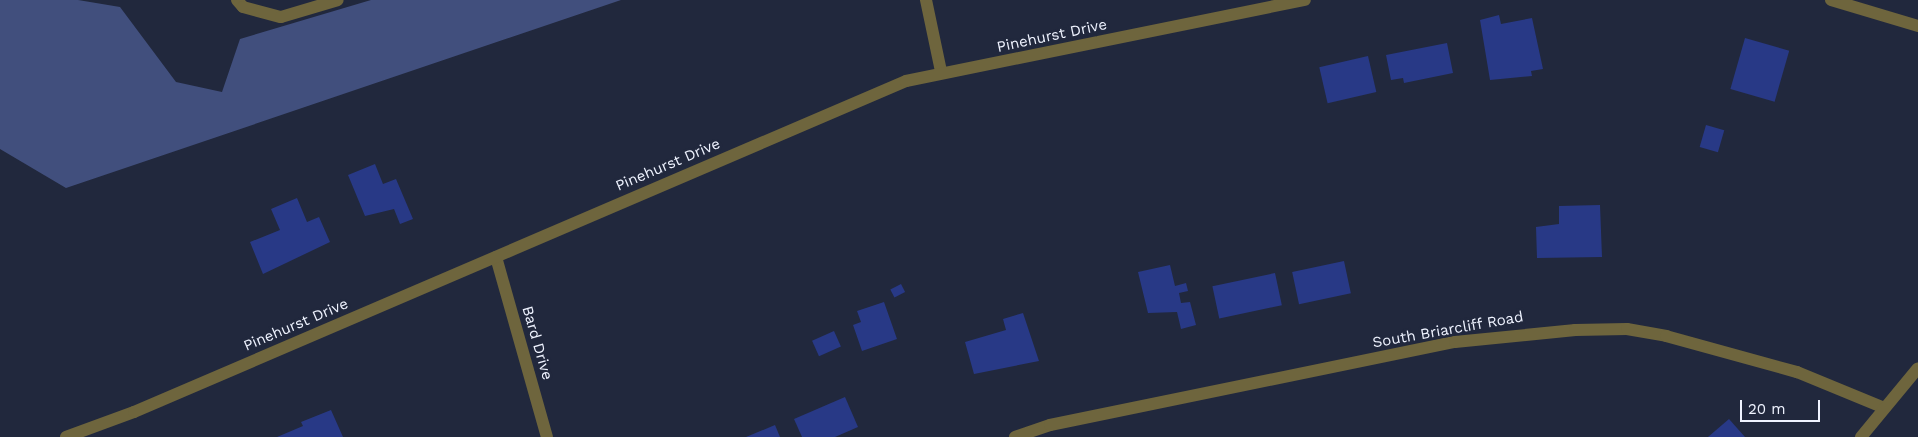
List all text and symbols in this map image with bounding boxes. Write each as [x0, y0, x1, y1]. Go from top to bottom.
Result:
street label: Pinehurst Drive [995, 16, 1109, 56]
street label: Pinehurst Drive [613, 135, 723, 195]
street label: Pinehurst Drive [241, 295, 351, 355]
street label: Bard Drive [518, 304, 556, 382]
street label: South Briarcliff Road [1371, 308, 1525, 352]
scale bar [1743, 390, 1823, 422]
text: 20 m [1748, 400, 1786, 418]

